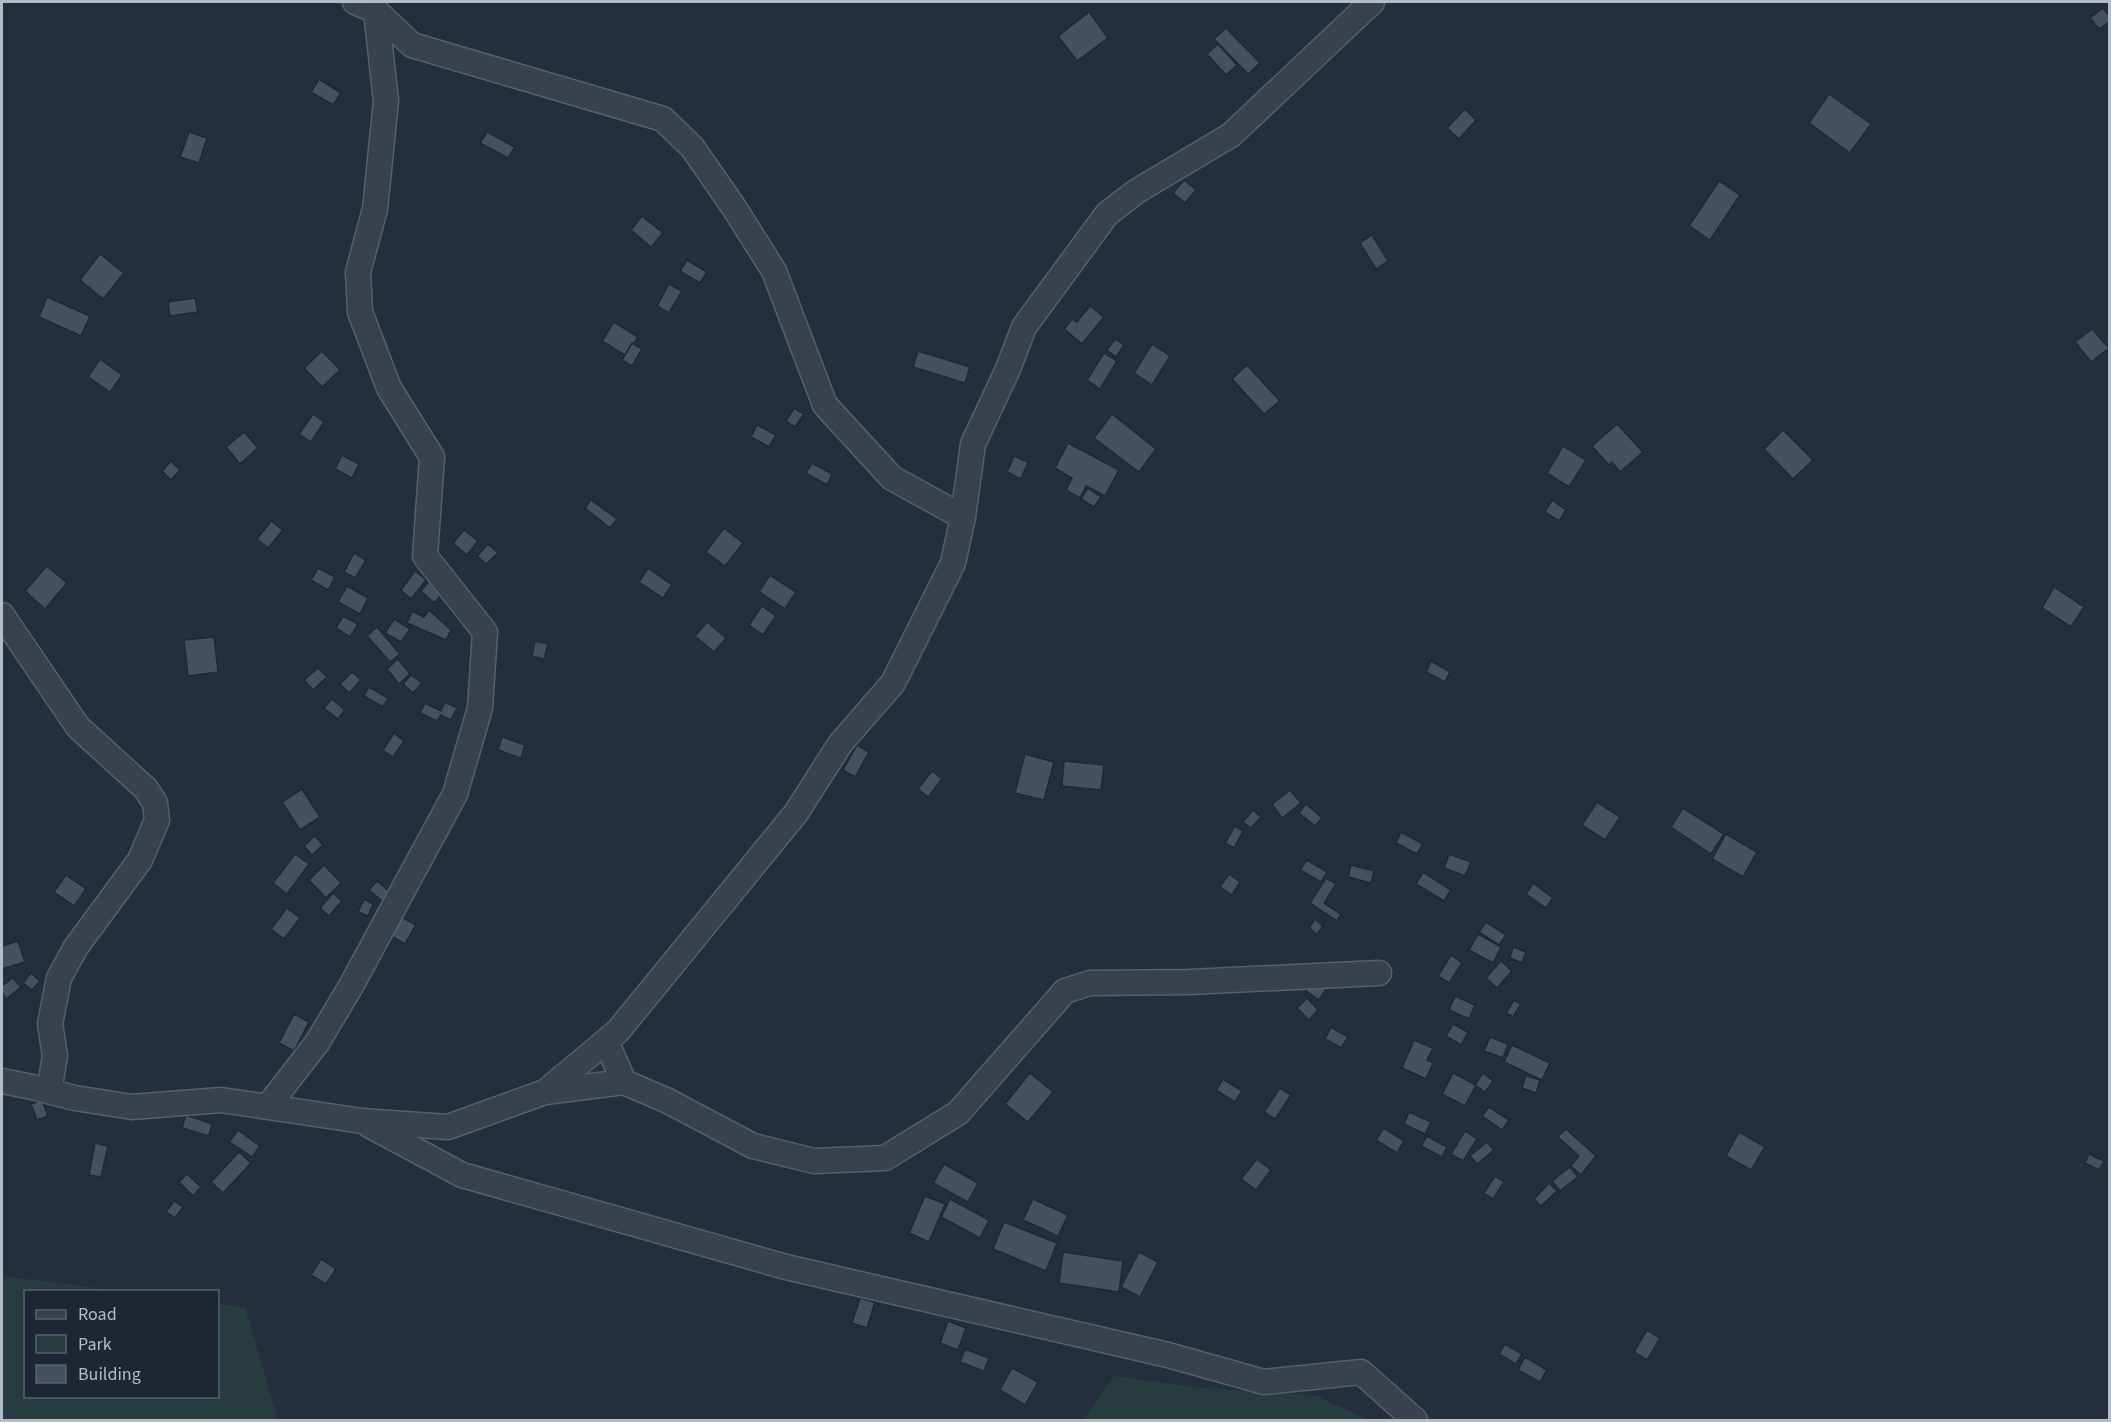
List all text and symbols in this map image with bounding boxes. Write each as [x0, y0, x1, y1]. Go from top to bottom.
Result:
legend [24, 1290, 219, 1398]
text: Road [78, 1302, 117, 1327]
text: Park [78, 1332, 112, 1357]
text: Building [78, 1362, 141, 1387]

